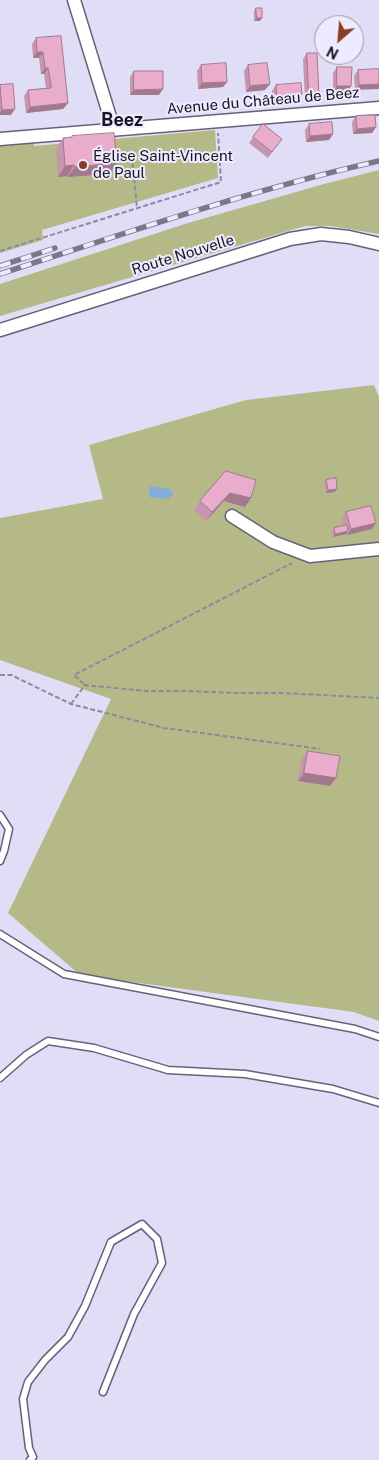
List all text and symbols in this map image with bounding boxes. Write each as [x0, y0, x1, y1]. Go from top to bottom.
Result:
north arrow [314, 15, 364, 65]
text: N [324, 43, 341, 62]
street label: Avenue du Château de Beez [166, 84, 360, 118]
district label: Beez [101, 109, 143, 131]
place label: Église Saint-Vincent de Paul [93, 147, 233, 182]
marker: Église Saint-Vincent de Paul [77, 159, 89, 171]
street label: Route Nouvelle [130, 231, 236, 279]

